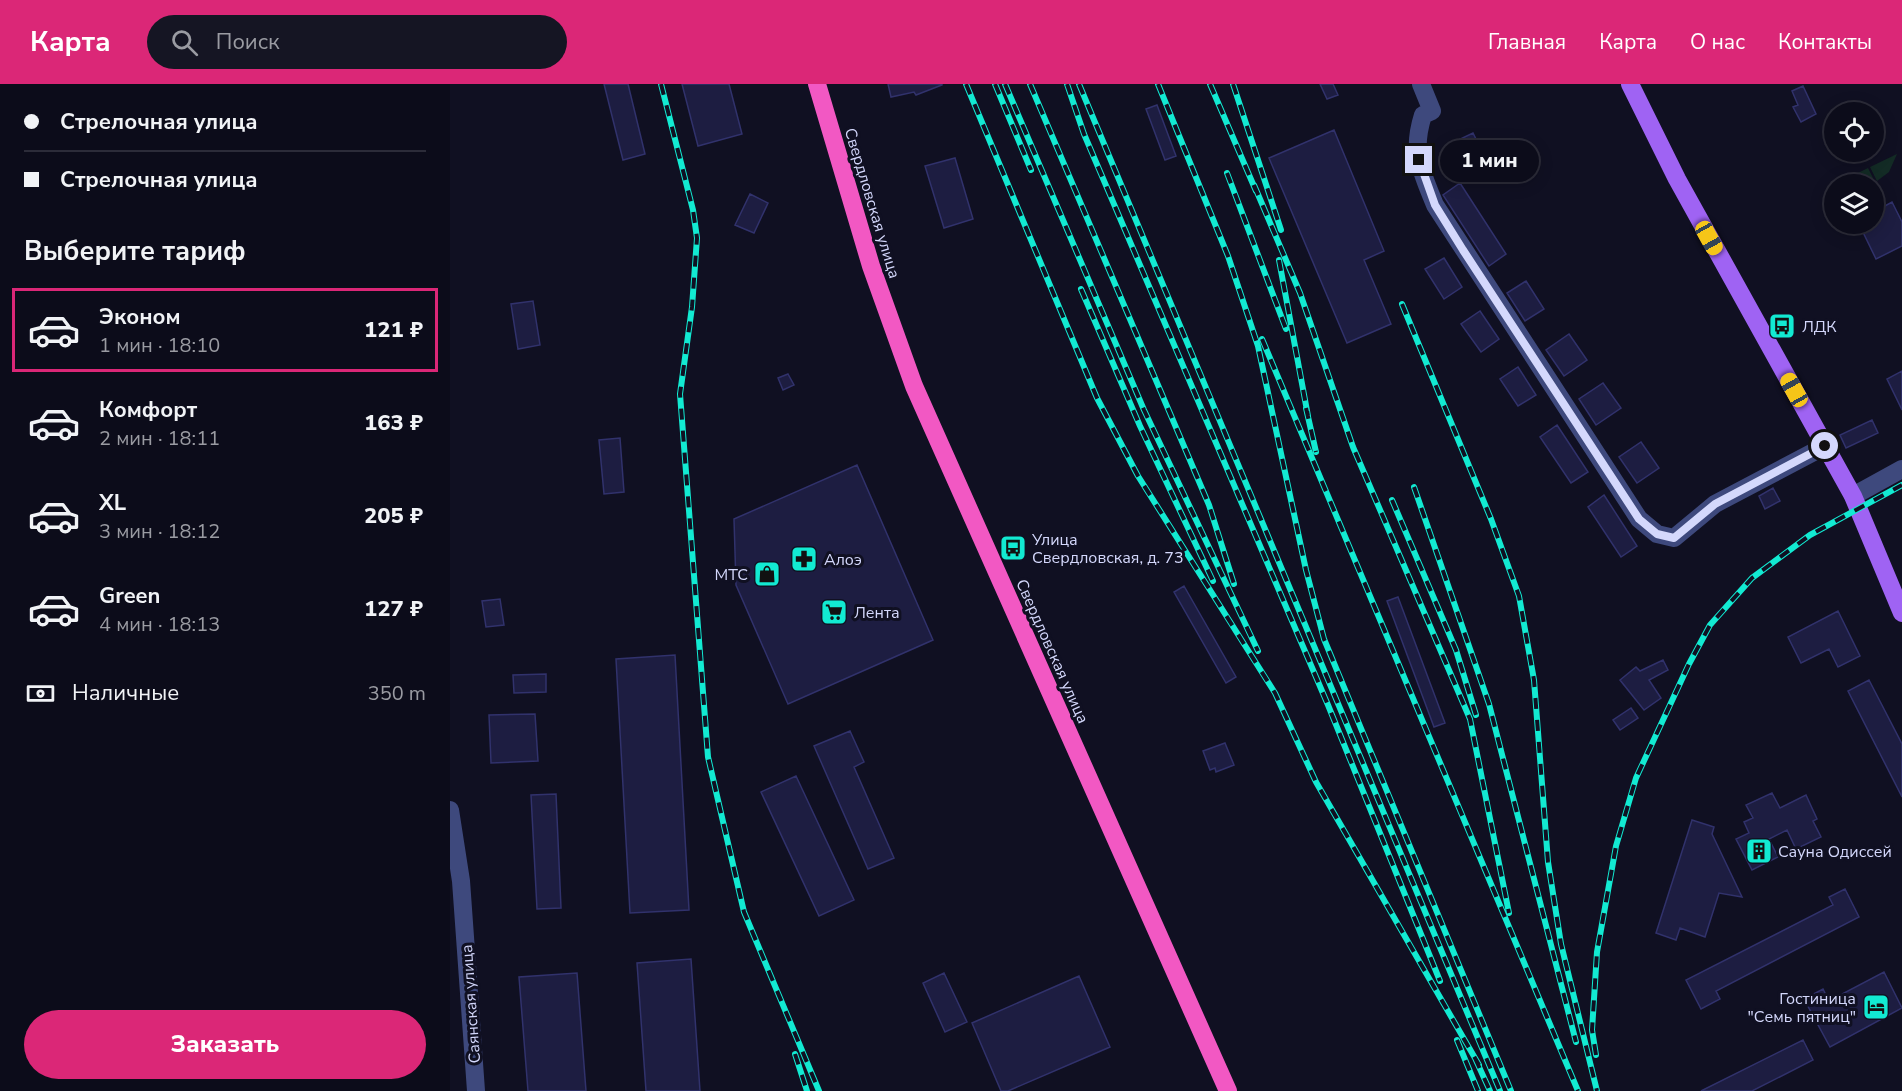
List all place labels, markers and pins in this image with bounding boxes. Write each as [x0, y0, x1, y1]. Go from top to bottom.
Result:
bus stop icon: ЛДК [1767, 311, 1797, 341]
place label: ЛДК [1802, 316, 1837, 338]
place label: Улица Свердловская, д. 73 [1031, 529, 1184, 569]
bus stop icon: Улица Свердловская, д. 73 [998, 533, 1028, 563]
pharmacy icon: Алоэ [789, 544, 819, 574]
place label: Алоэ [824, 549, 862, 571]
shop icon: МТС [752, 559, 782, 589]
place label: МТС [715, 564, 748, 586]
supermarket icon: Лента [819, 597, 849, 627]
place label: Лента [854, 602, 900, 624]
building icon: Сауна Одиссей [1744, 836, 1774, 866]
place label: Сауна Одиссей [1778, 841, 1892, 863]
place label: Гостиница "Семь пятниц" [1748, 988, 1856, 1028]
hotel icon: Гостиница "Семь пятниц" [1861, 992, 1891, 1022]

